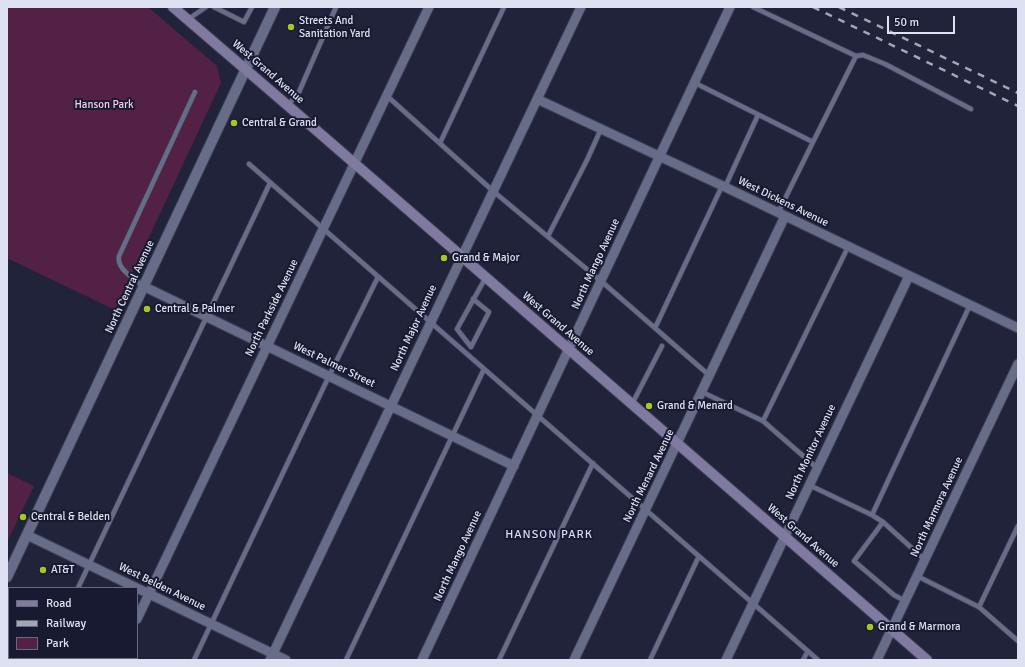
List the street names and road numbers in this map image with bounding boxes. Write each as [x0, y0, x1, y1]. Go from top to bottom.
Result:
street label: West Grand Avenue [229, 37, 307, 107]
street label: West Dickens Avenue [736, 174, 830, 230]
street label: North Mango Avenue [569, 217, 623, 311]
street label: North Central Avenue [103, 238, 157, 336]
street label: North Parkside Avenue [243, 257, 301, 359]
street label: North Major Avenue [388, 283, 440, 373]
street label: West Grand Avenue [519, 289, 597, 359]
street label: West Palmer Street [291, 339, 377, 391]
street label: North Monitor Avenue [783, 402, 839, 502]
street label: North Menard Avenue [621, 427, 677, 525]
street label: North Marmora Avenue [908, 455, 966, 559]
street label: West Grand Avenue [764, 501, 842, 571]
street label: North Mango Avenue [431, 509, 485, 603]
street label: West Belden Avenue [116, 560, 208, 614]

